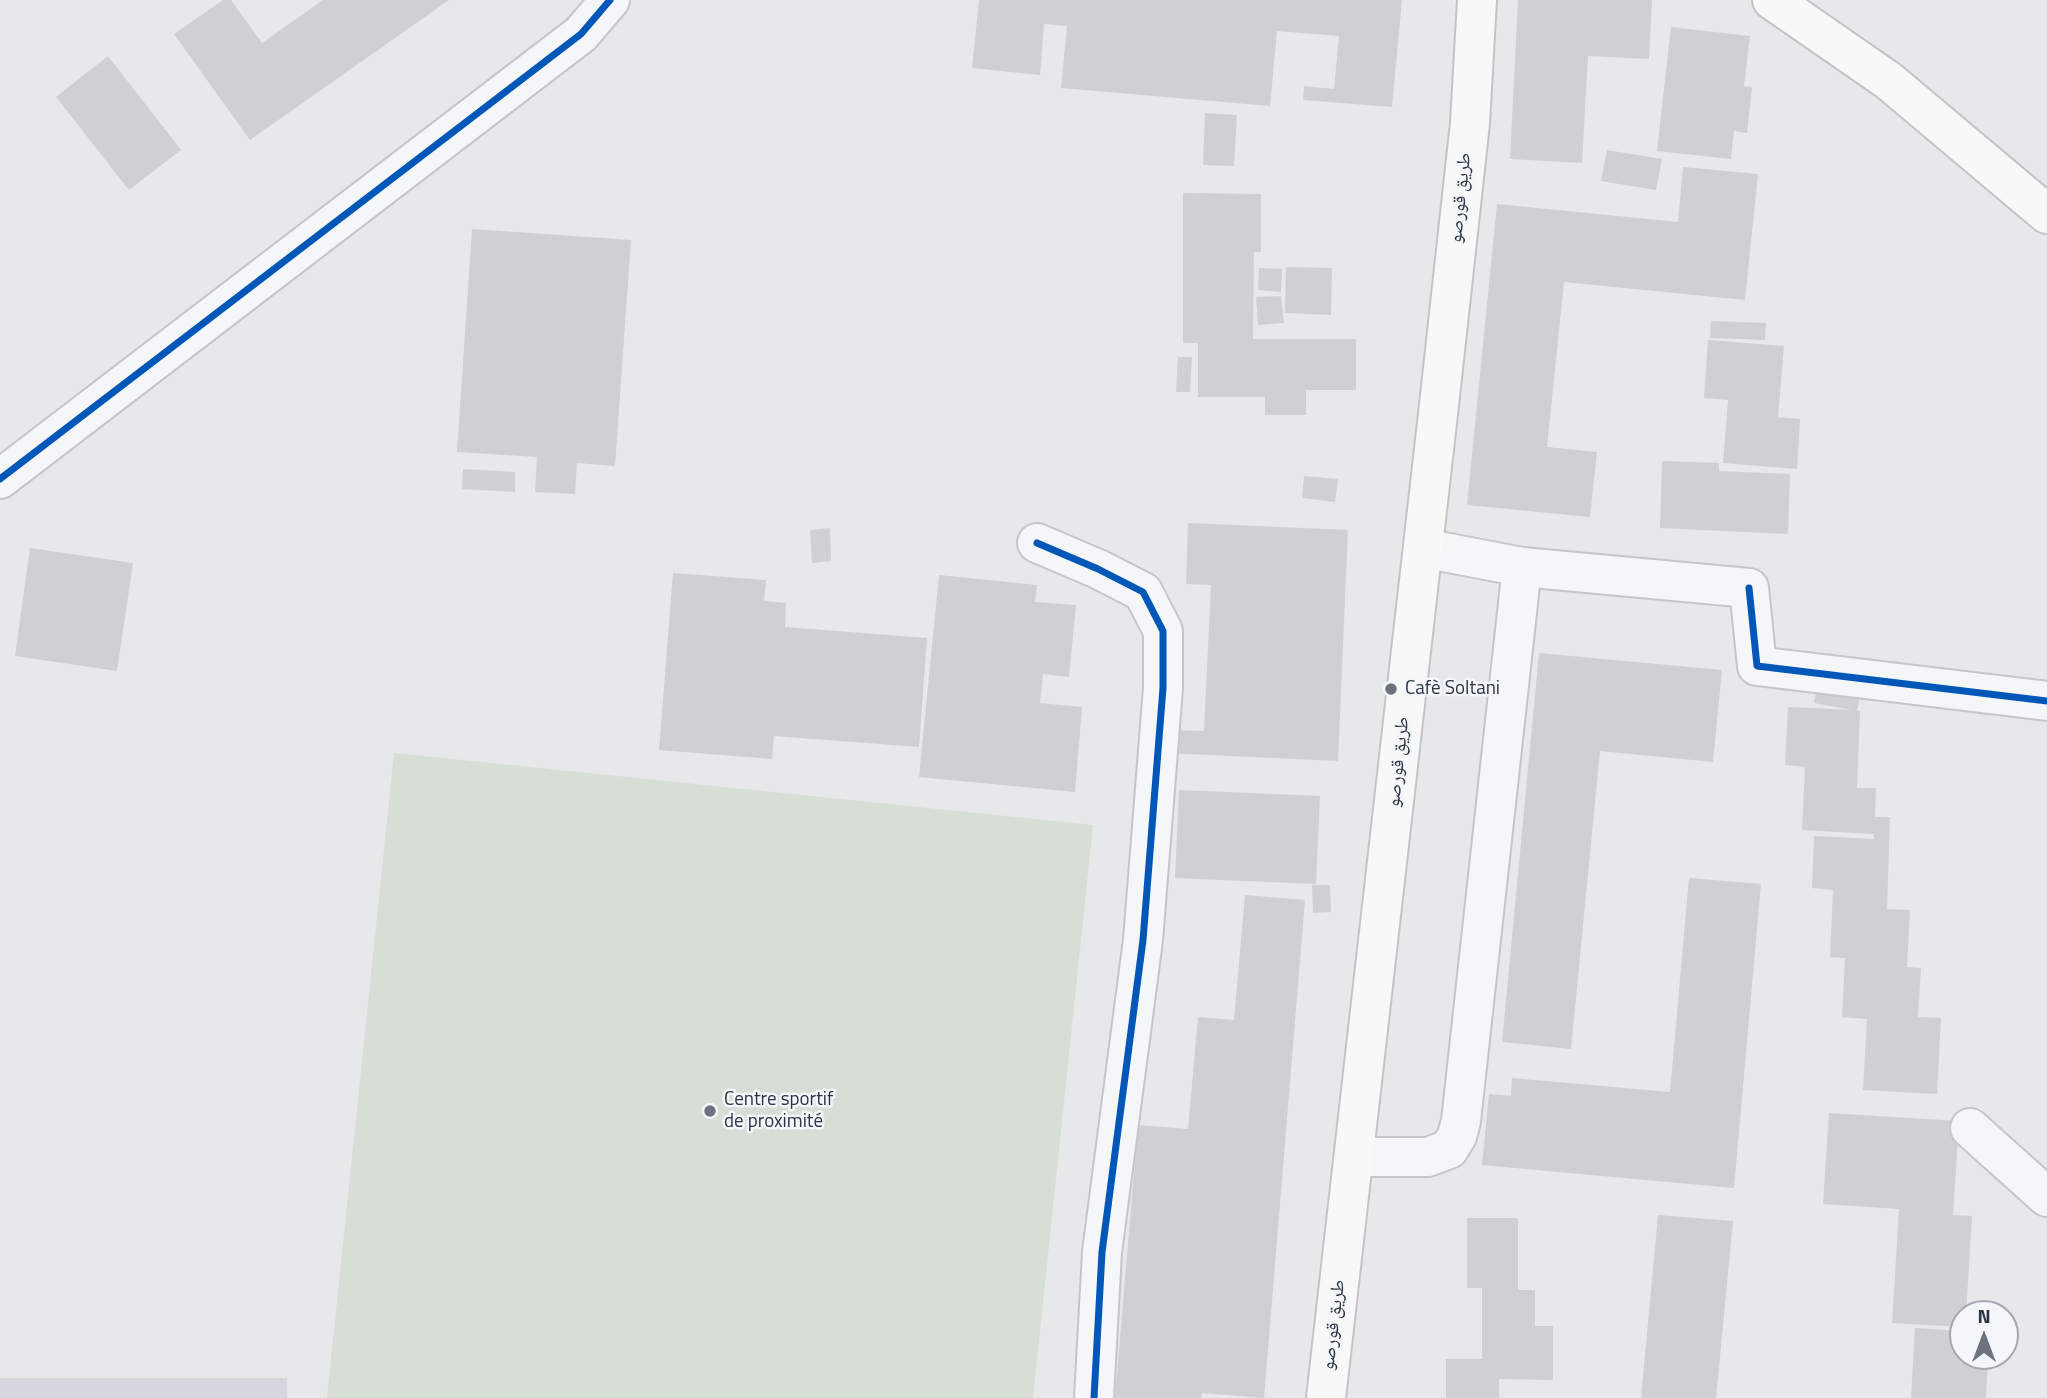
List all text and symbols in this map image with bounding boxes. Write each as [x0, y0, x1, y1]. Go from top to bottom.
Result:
street label: طريق قورصو [1445, 151, 1477, 245]
place label: Cafè Soltani [1405, 678, 1500, 700]
marker: Cafè Soltani [1383, 681, 1399, 697]
street label: طريق قورصو [1383, 715, 1415, 809]
place label: Centre sportif de proximité [724, 1089, 833, 1133]
marker: Centre sportif de proximité [702, 1103, 718, 1119]
street label: طريق قورصو [1317, 1278, 1351, 1372]
north arrow [1949, 1300, 2019, 1370]
text: N [1977, 1301, 1991, 1330]

